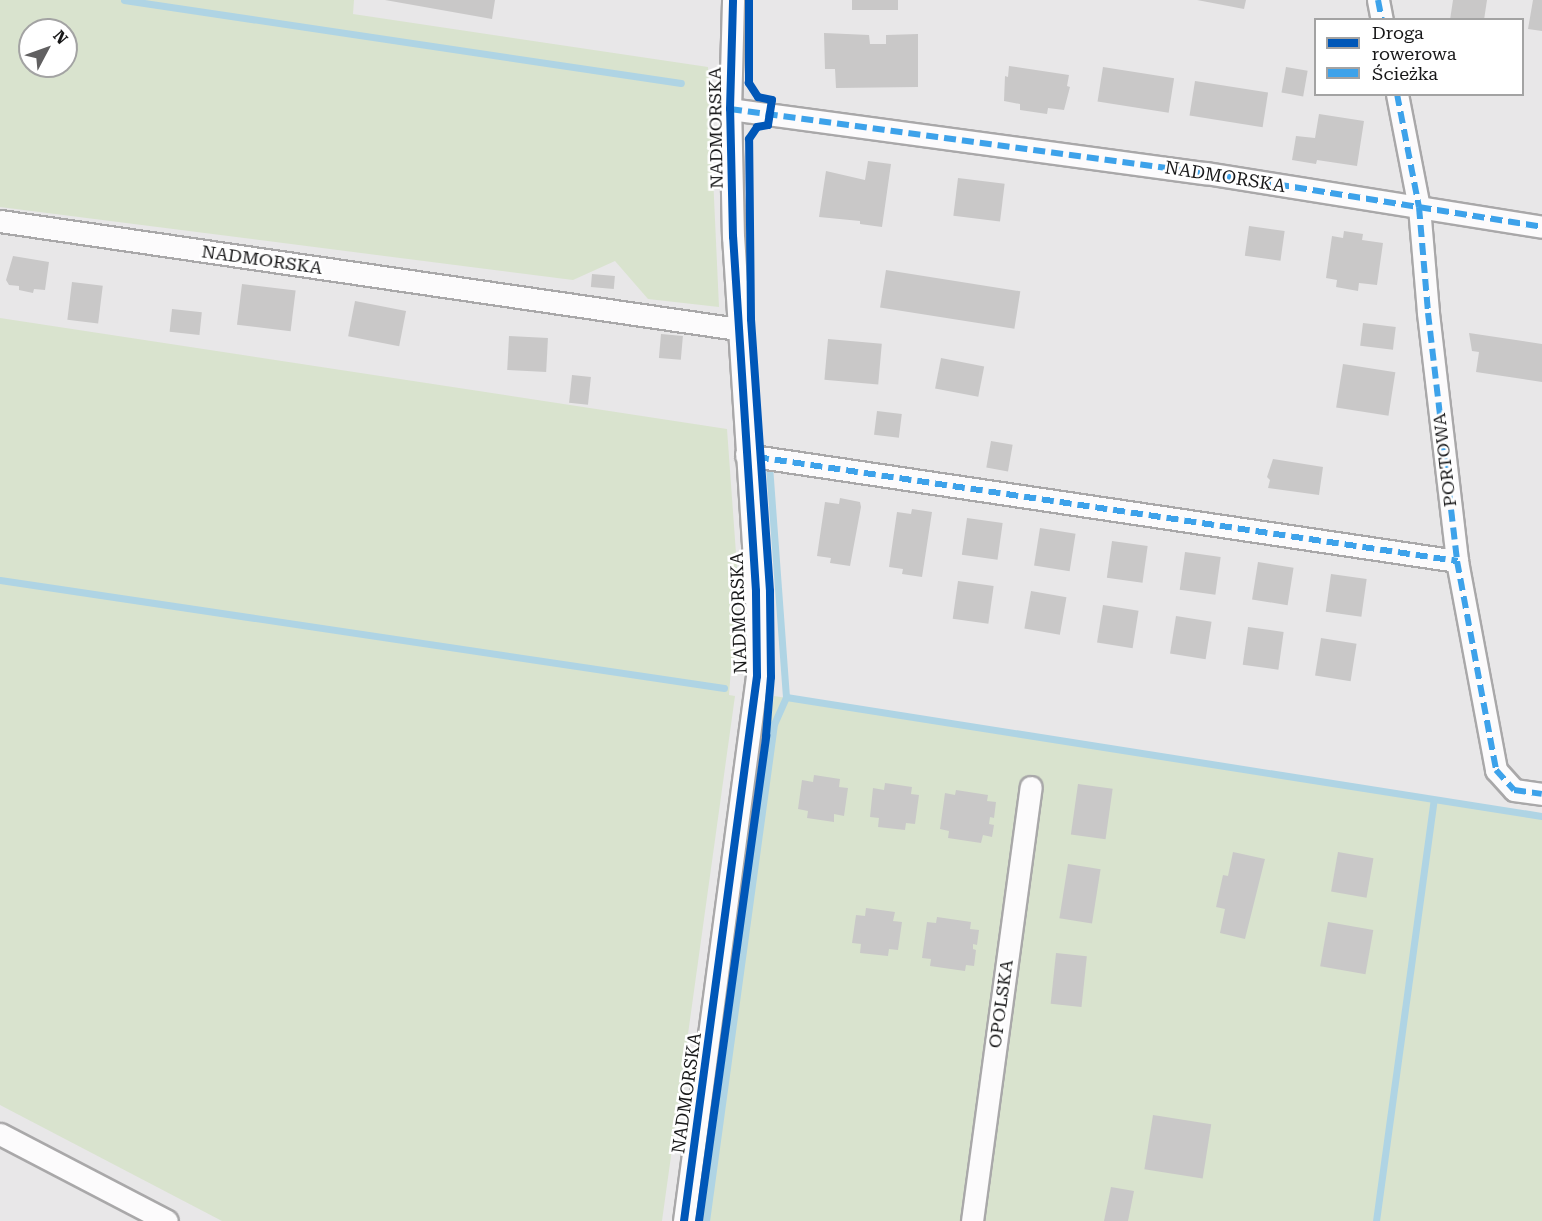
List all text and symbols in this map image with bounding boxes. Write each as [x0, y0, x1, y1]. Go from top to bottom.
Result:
north arrow [18, 18, 78, 78]
legend [1314, 18, 1524, 96]
text: Droga rowerowa [1372, 22, 1456, 64]
text: N [49, 26, 72, 48]
text: Ścieżka [1372, 63, 1438, 84]
street label: NADMORSKA [704, 67, 728, 189]
street label: NADMORSKA [1163, 157, 1287, 197]
street label: NADMORSKA [200, 241, 324, 279]
street label: PORTOWA [1429, 412, 1461, 508]
street label: NADMORSKA [726, 552, 752, 674]
street label: OPOLSKA [984, 958, 1018, 1050]
street label: NADMORSKA [668, 1031, 706, 1155]

